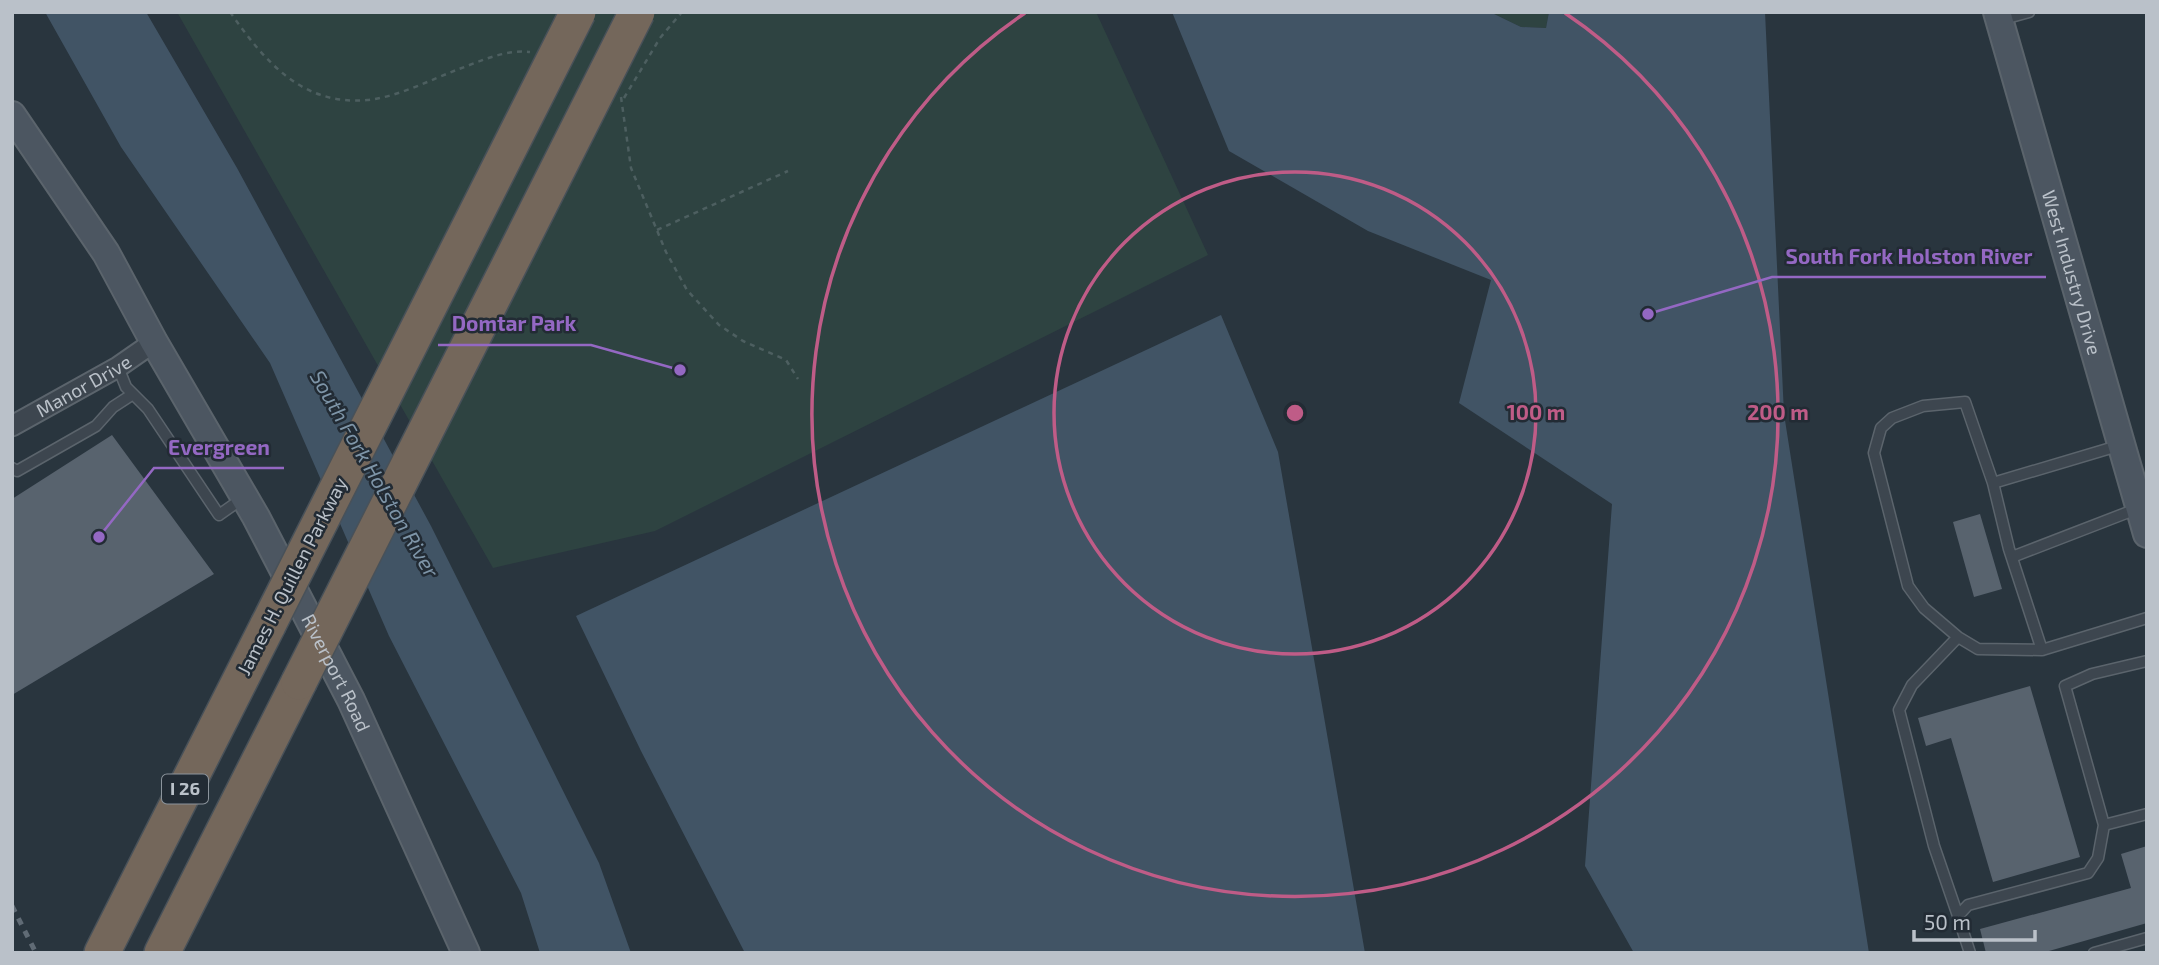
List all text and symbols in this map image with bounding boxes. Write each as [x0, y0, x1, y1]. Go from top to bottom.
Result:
street label: West Industry Drive [2038, 187, 2107, 357]
callout: South Fork Holston River [1772, 235, 2046, 277]
text: South Fork Holston River [1786, 243, 2032, 268]
callout: Domtar Park [438, 303, 591, 345]
text: Domtar Park [452, 310, 576, 335]
street label: Manor Drive [32, 349, 135, 421]
water label: South Fork Holston River [306, 365, 445, 582]
text: 100 m [1507, 399, 1565, 424]
text: 200 m [1747, 399, 1809, 424]
centre of rings [1283, 401, 1307, 425]
callout: Evergreen [154, 426, 284, 468]
text: Evergreen [168, 434, 270, 459]
street label: James H. Quillen Parkway [232, 473, 351, 679]
street label: Riverport Road [297, 610, 376, 735]
road number: I 26 [162, 774, 208, 804]
scale bar [1914, 898, 2035, 942]
text: 50 m [1924, 909, 1971, 934]

